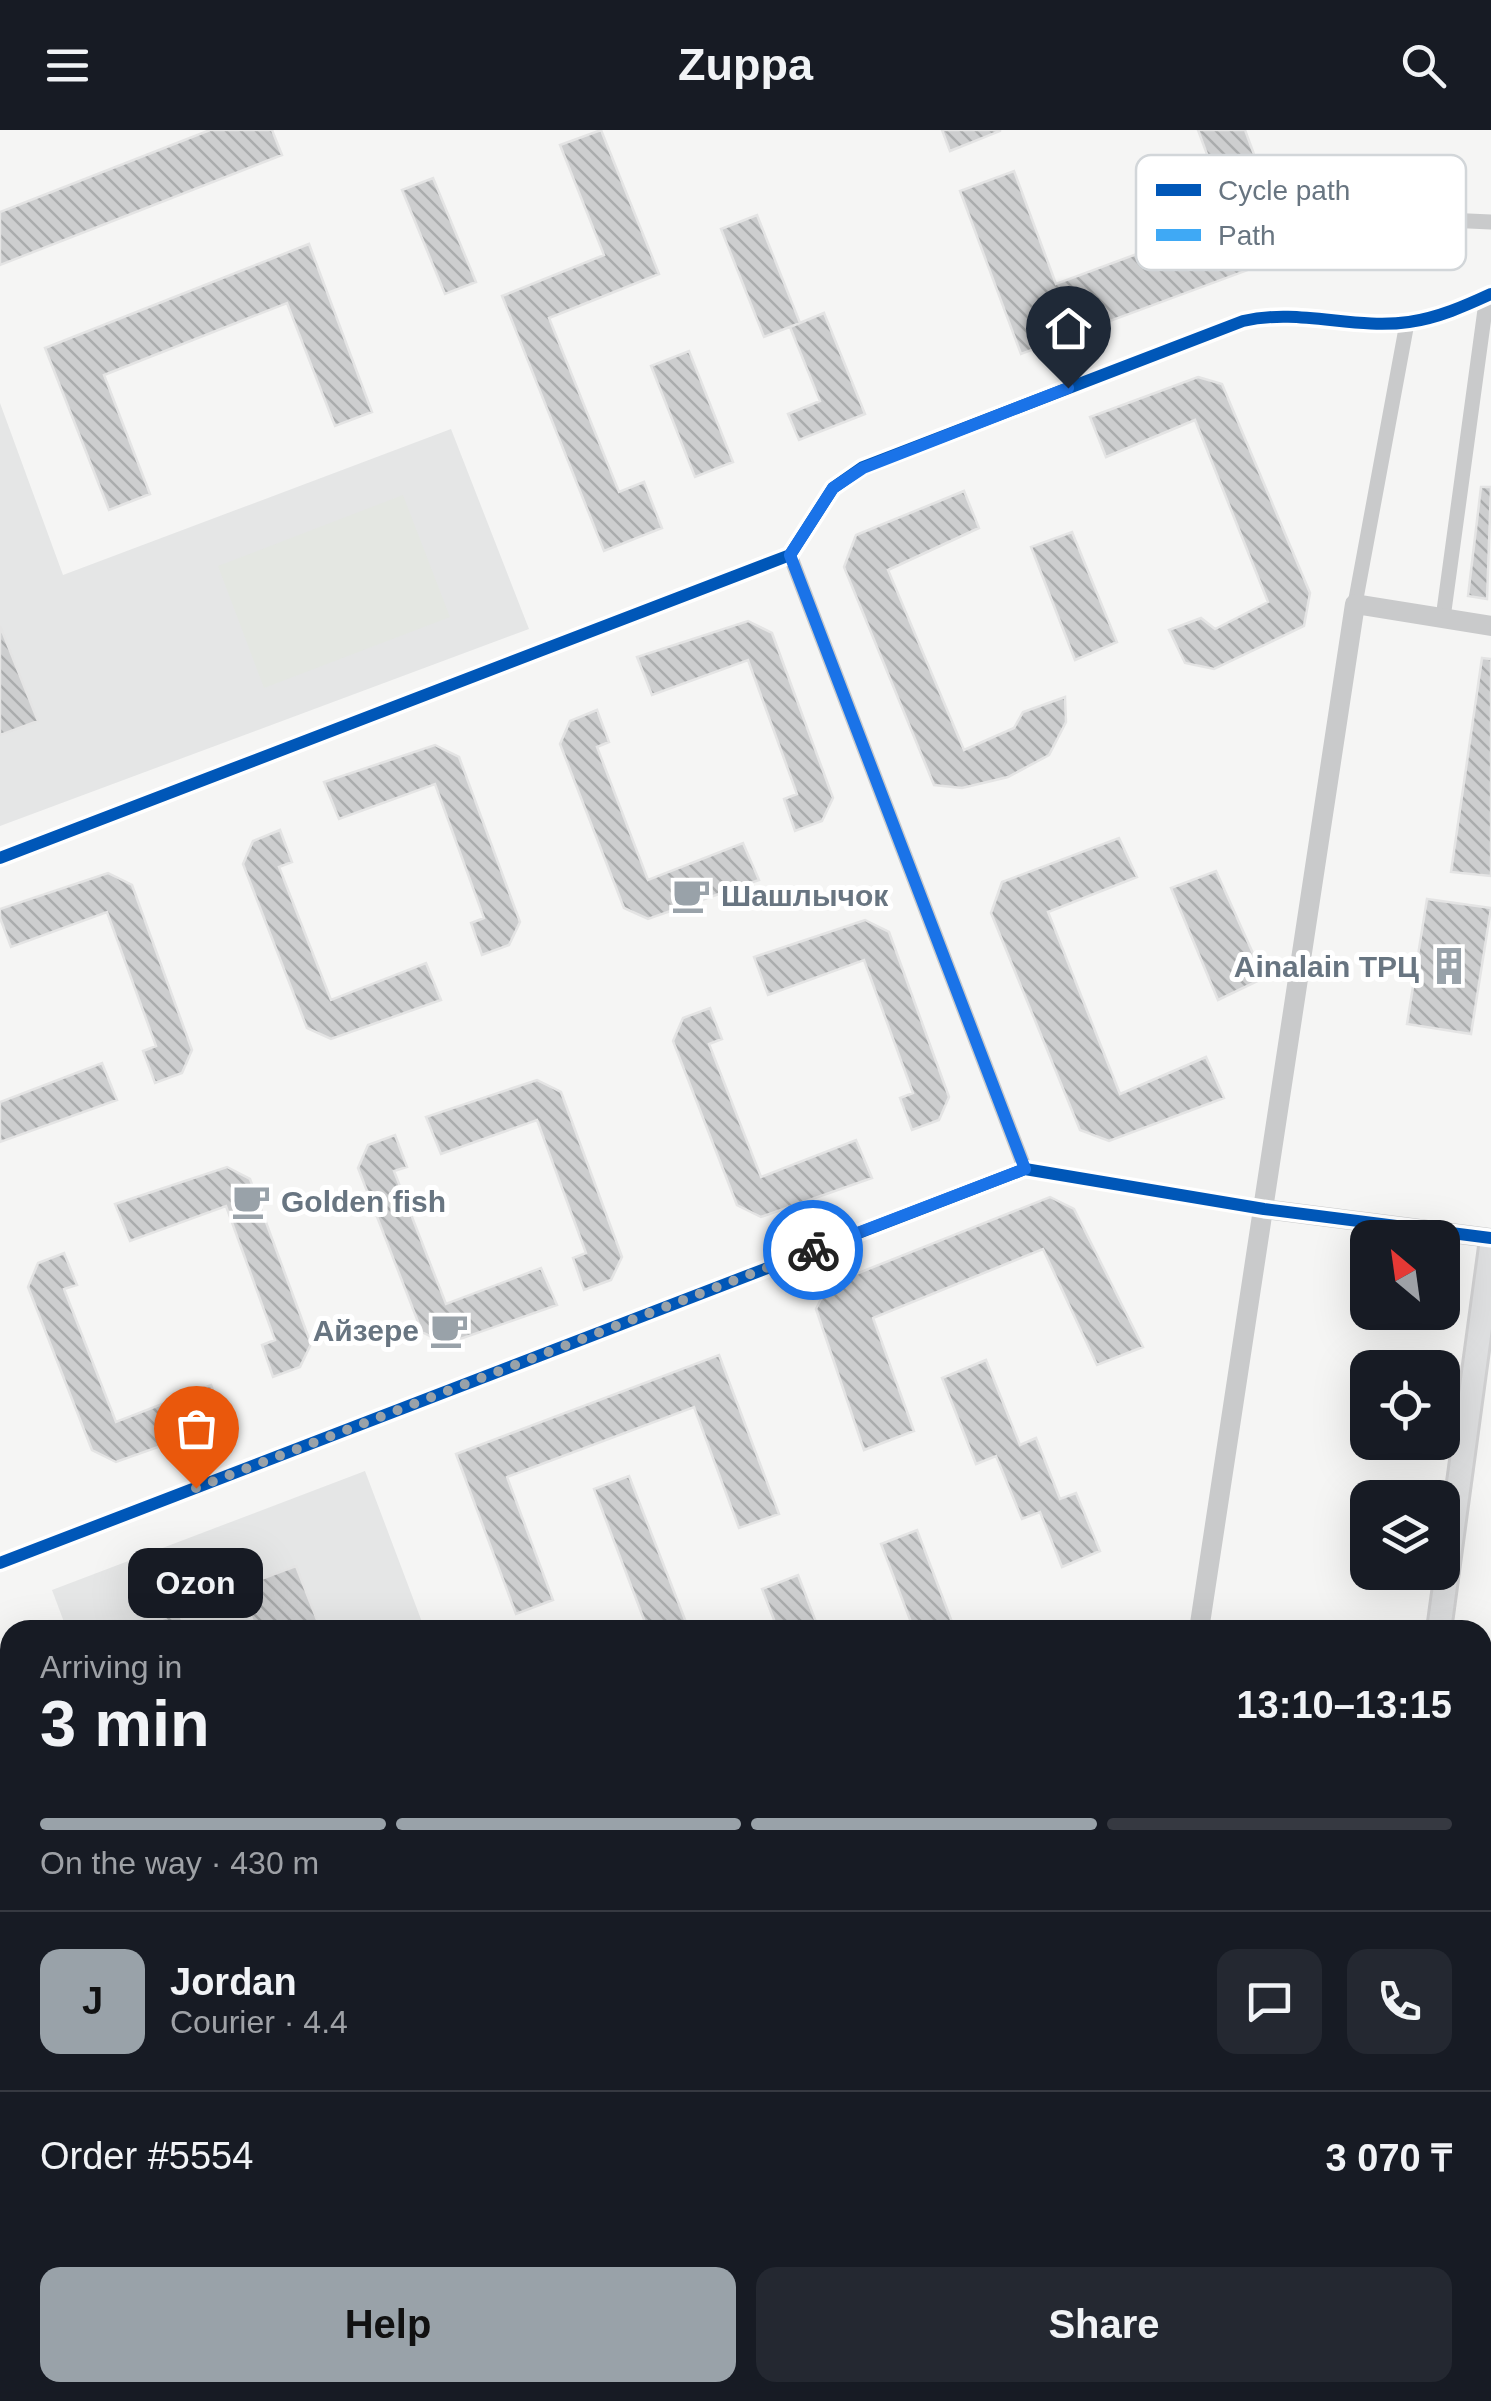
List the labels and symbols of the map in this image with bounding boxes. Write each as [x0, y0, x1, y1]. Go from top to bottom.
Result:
legend [1136, 155, 1466, 270]
text: Cycle path [1218, 175, 1350, 206]
text: Path [1218, 220, 1276, 251]
pin [1026, 286, 1111, 389]
cafe icon: Шашлычок [670, 874, 712, 916]
place label: Шашлычок [721, 879, 889, 912]
building icon: Ainalain ТРЦ [1428, 945, 1470, 987]
place label: Ainalain ТРЦ [1234, 950, 1419, 983]
cafe icon: Golden fish [230, 1180, 272, 1222]
place label: Golden fish [281, 1185, 446, 1218]
courier [763, 1200, 863, 1300]
north arrow [1350, 1220, 1460, 1330]
cafe icon: Айзере [428, 1309, 470, 1351]
place label: Айзере [313, 1314, 419, 1347]
pin [154, 1386, 239, 1489]
callout: Ozon [128, 1548, 264, 1618]

